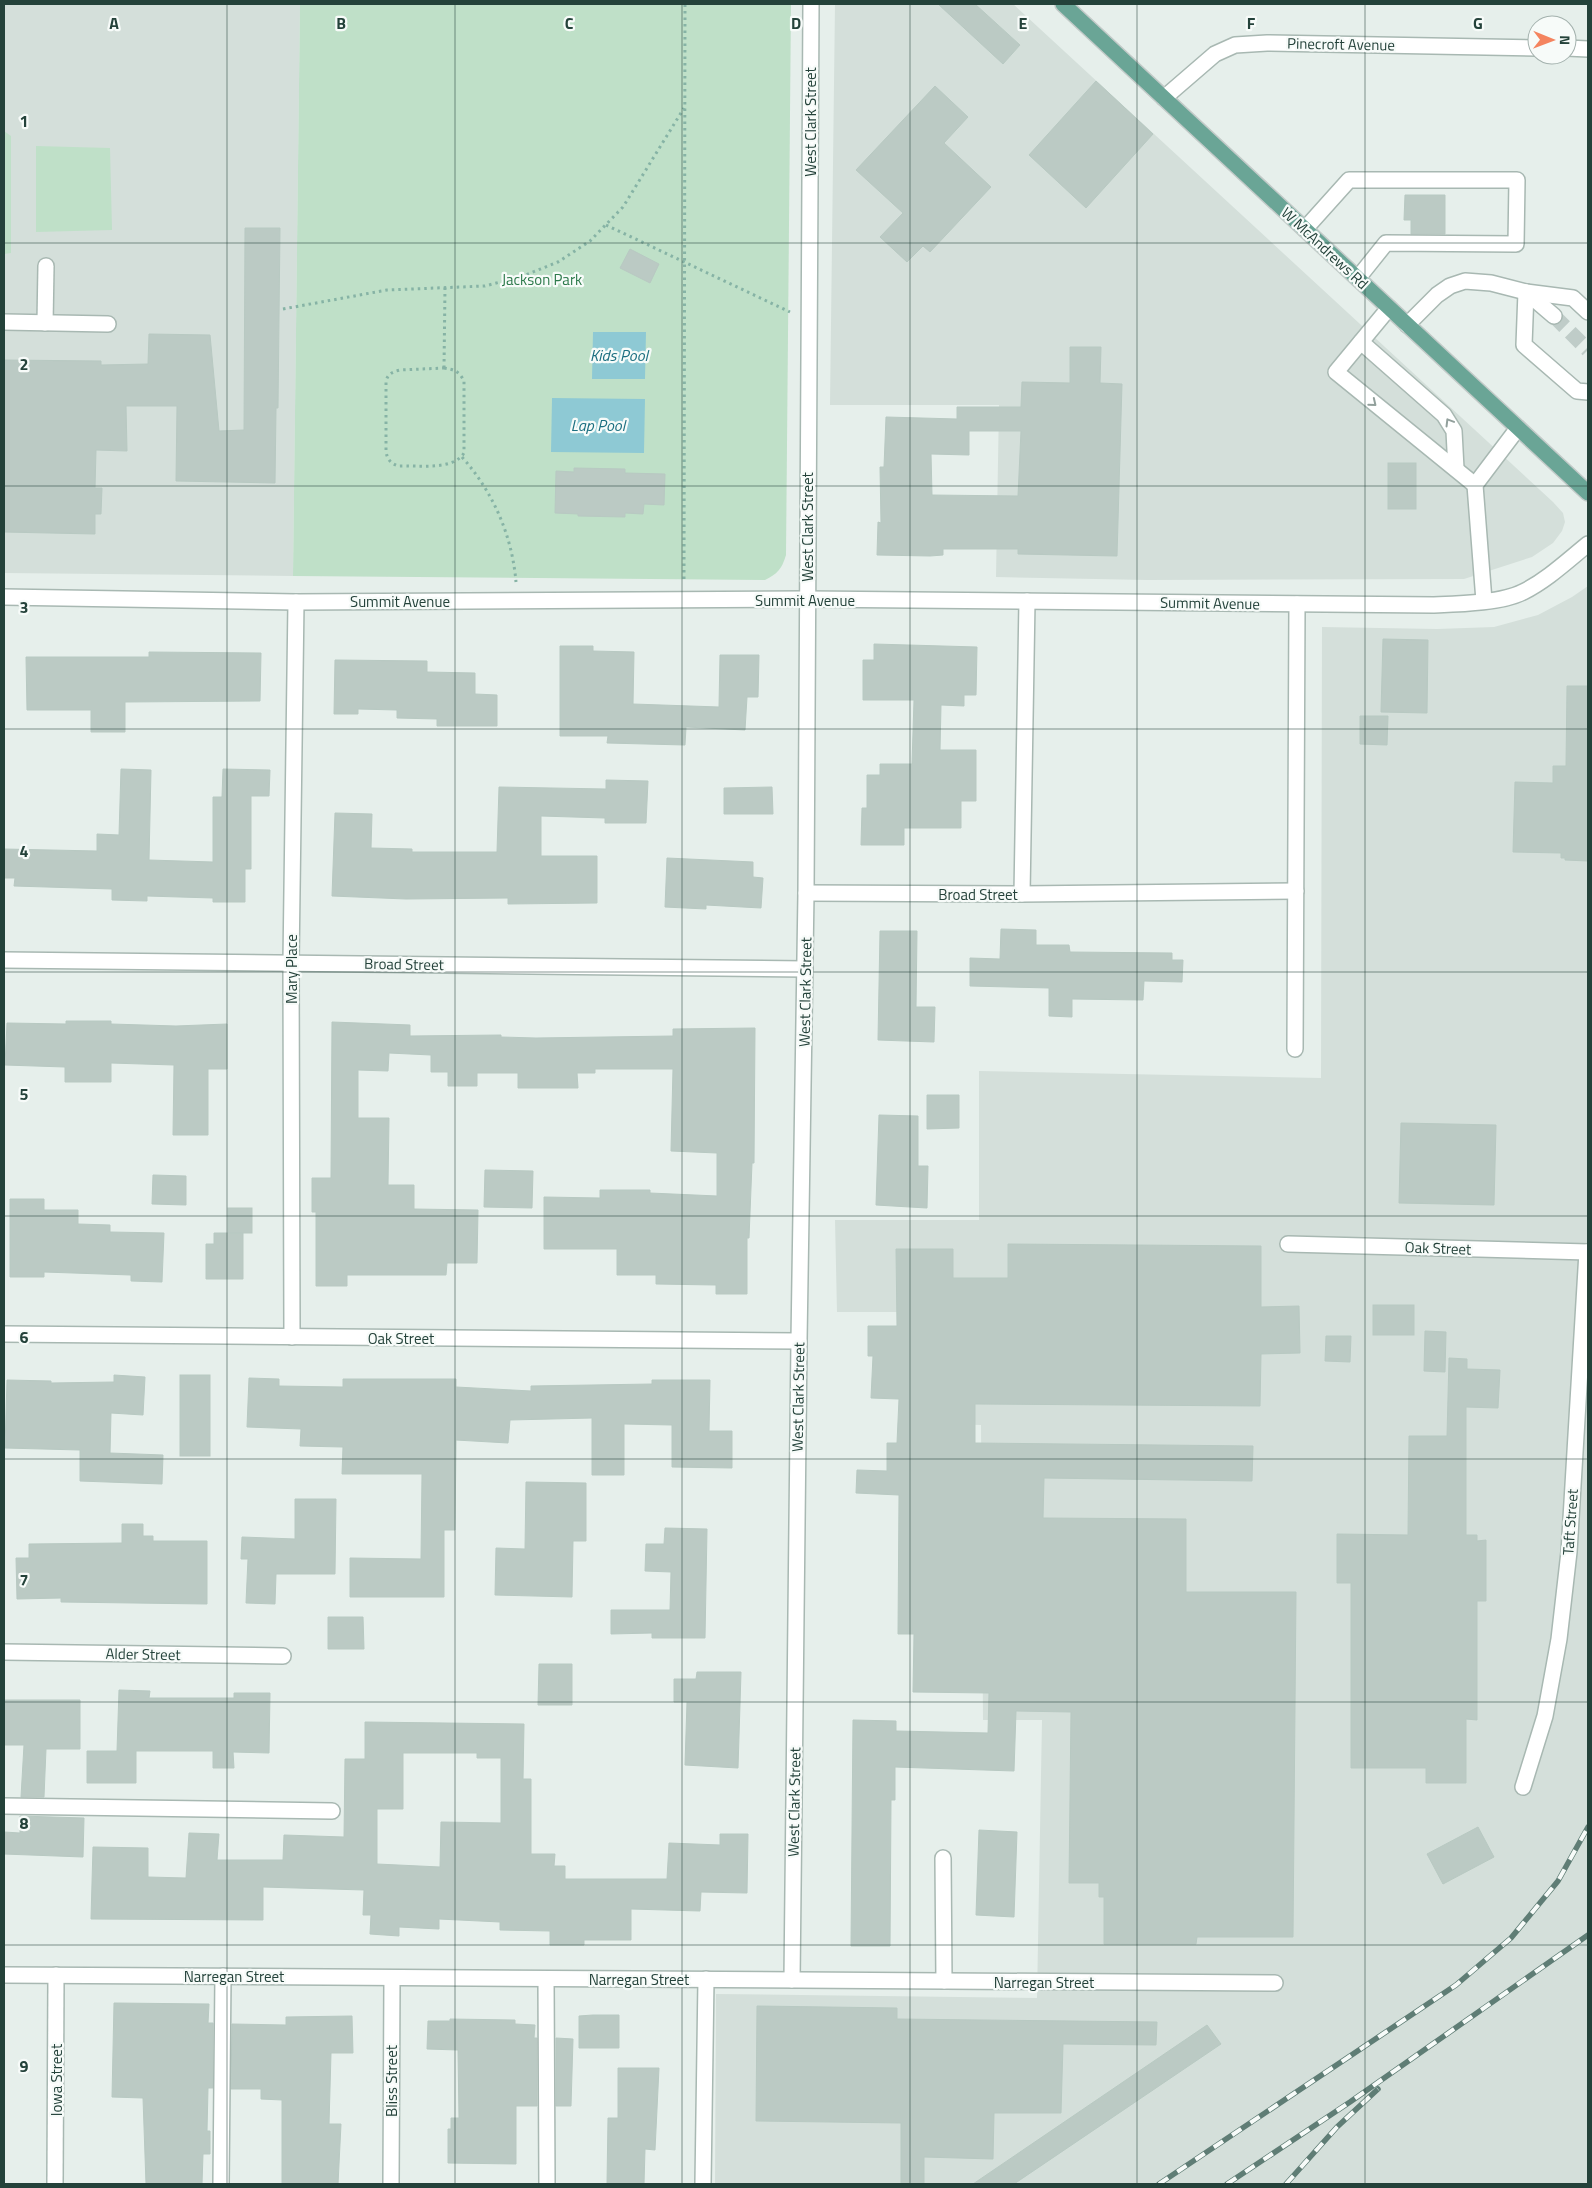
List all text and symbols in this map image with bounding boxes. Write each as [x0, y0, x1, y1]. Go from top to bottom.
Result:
text: A [109, 11, 119, 35]
text: B [336, 11, 346, 35]
text: C [565, 11, 574, 35]
text: D [791, 11, 801, 35]
text: E [1019, 11, 1028, 35]
text: F [1247, 11, 1256, 35]
text: G [1473, 11, 1483, 35]
north arrow [1527, 15, 1577, 65]
street label: Pinecroft Avenue [1287, 32, 1395, 56]
text: N [1555, 35, 1576, 45]
street label: West Clark Street [799, 66, 822, 177]
text: 1 [20, 109, 28, 133]
street label: W McAndrews Rd [1276, 201, 1374, 295]
park label: Jackson Park [502, 268, 582, 291]
water label: Kids Pool [590, 343, 650, 367]
text: 2 [20, 352, 28, 376]
one-way arrow [1368, 397, 1377, 406]
water label: Lap Pool [571, 413, 627, 437]
one-way arrow [1445, 419, 1455, 428]
street label: West Clark Street [796, 471, 819, 582]
street label: Summit Avenue [755, 589, 855, 612]
street label: Summit Avenue [350, 590, 450, 613]
street label: Summit Avenue [1160, 591, 1260, 615]
text: 3 [20, 595, 28, 619]
text: 4 [20, 839, 29, 863]
street label: Broad Street [938, 883, 1019, 906]
street label: Mary Place [280, 934, 303, 1004]
street label: West Clark Street [793, 936, 817, 1047]
street label: Broad Street [364, 952, 445, 976]
text: 5 [20, 1082, 29, 1106]
street label: Oak Street [1404, 1235, 1472, 1261]
text: 6 [20, 1325, 29, 1349]
street label: Oak Street [368, 1327, 435, 1350]
street label: West Clark Street [786, 1341, 810, 1452]
street label: Taft Street [1556, 1487, 1584, 1556]
text: 7 [20, 1568, 28, 1592]
street label: Alder Street [105, 1642, 181, 1666]
street label: West Clark Street [782, 1746, 806, 1857]
text: 8 [20, 1811, 29, 1835]
street label: Narregan Street [184, 1965, 285, 1988]
street label: Narregan Street [589, 1968, 690, 1991]
street label: Narregan Street [994, 1971, 1095, 1994]
street label: Iowa Street [45, 2043, 68, 2116]
street label: Bliss Street [380, 2044, 403, 2117]
text: 9 [20, 2054, 29, 2078]

